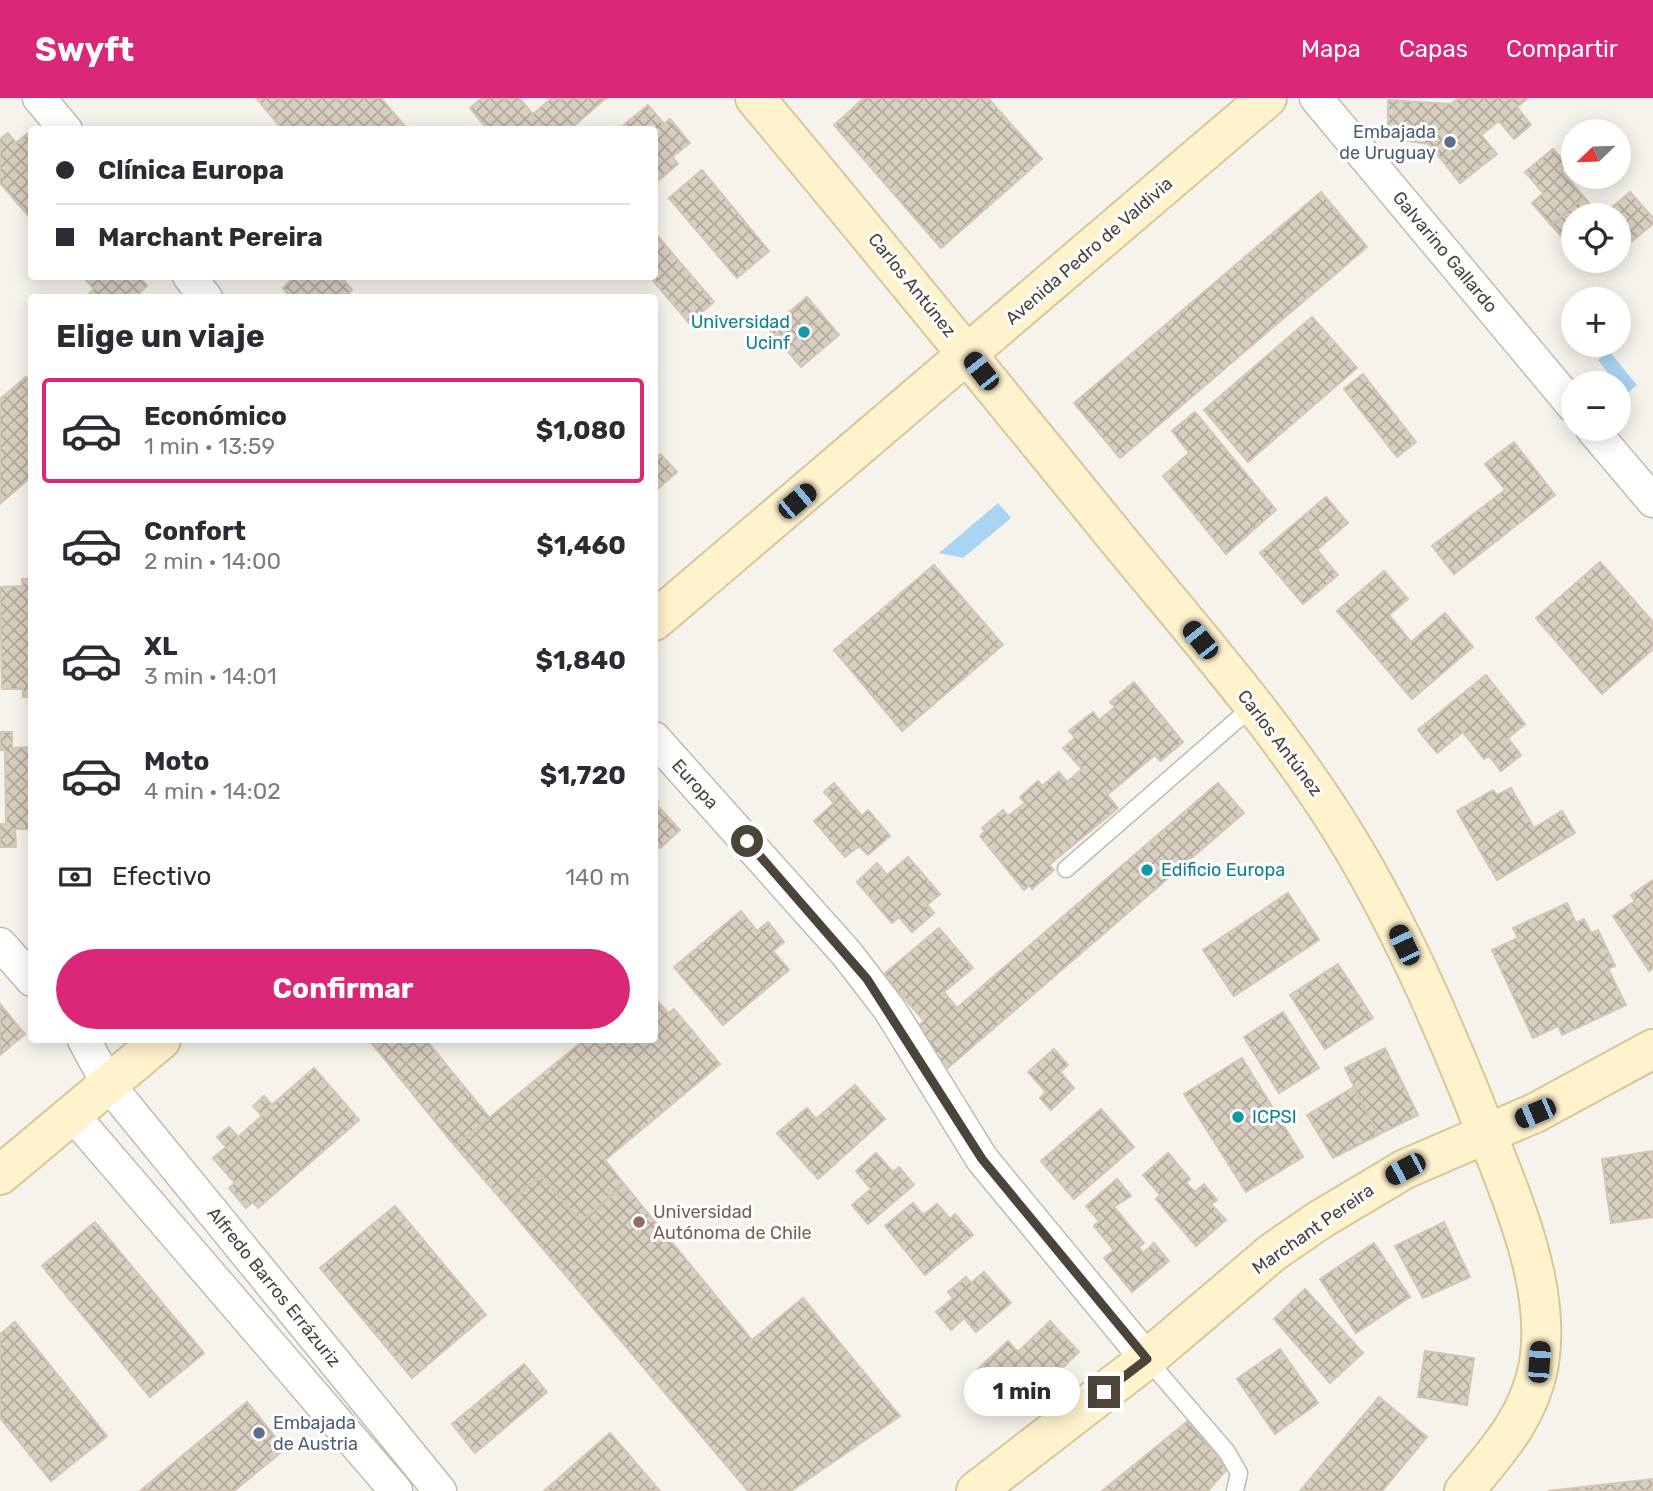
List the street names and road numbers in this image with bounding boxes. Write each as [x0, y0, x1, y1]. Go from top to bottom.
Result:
street label: Avenida Pedro de Valdivia [1001, 172, 1177, 330]
street label: Galvarino Gallardo [1388, 187, 1502, 317]
street label: Carlos Antúnez [863, 229, 961, 341]
street label: Carlos Antúnez [1233, 685, 1327, 801]
street label: Europa [667, 755, 723, 813]
street label: Marchant Pereira [1248, 1179, 1378, 1279]
street label: Alfredo Barros Errázuriz [203, 1202, 345, 1372]

